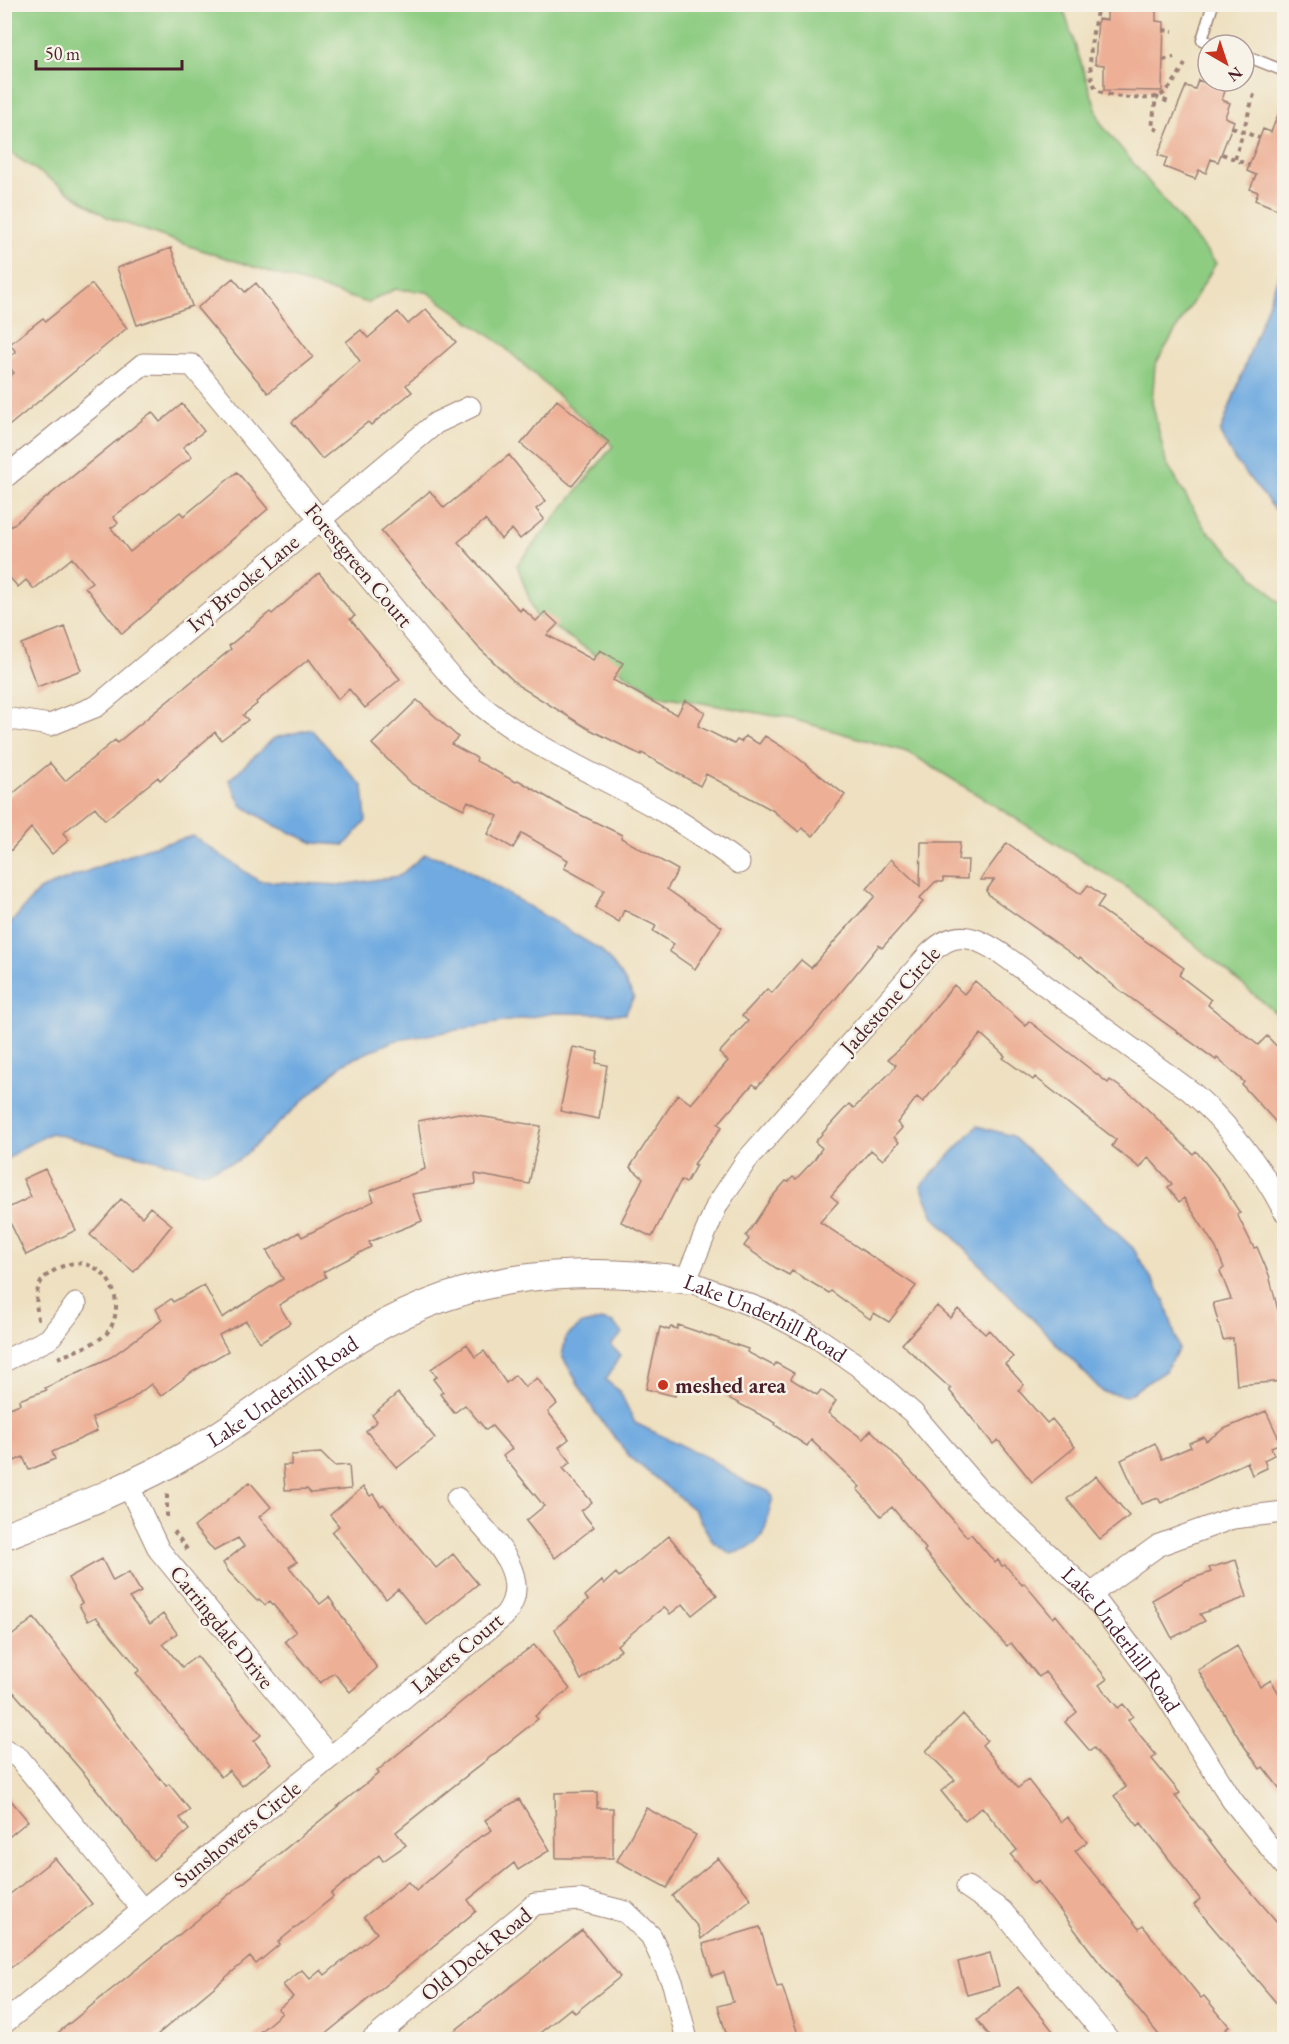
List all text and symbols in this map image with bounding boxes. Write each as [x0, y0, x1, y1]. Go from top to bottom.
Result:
scale bar [36, 33, 182, 71]
north arrow [1196, 33, 1256, 93]
text: 50 m [45, 42, 80, 65]
text: N [1223, 62, 1247, 87]
street label: Forestgreen Court [299, 497, 420, 633]
street label: Ivy Brooke Lane [181, 527, 305, 638]
street label: Jadestone Circle [832, 939, 947, 1062]
street label: Lake Underhill Road [680, 1266, 854, 1369]
street label: Lake Underhill Road [201, 1328, 364, 1454]
place label: meshed area [675, 1371, 786, 1400]
marker: meshed area [656, 1378, 670, 1392]
street label: Carringdale Drive [163, 1559, 281, 1695]
street label: Lake Underhill Road [1056, 1560, 1188, 1718]
street label: Lakers Court [405, 1606, 509, 1700]
street label: Sunshowers Circle [167, 1774, 307, 1894]
street label: Old Dock Road [414, 1900, 538, 2008]

